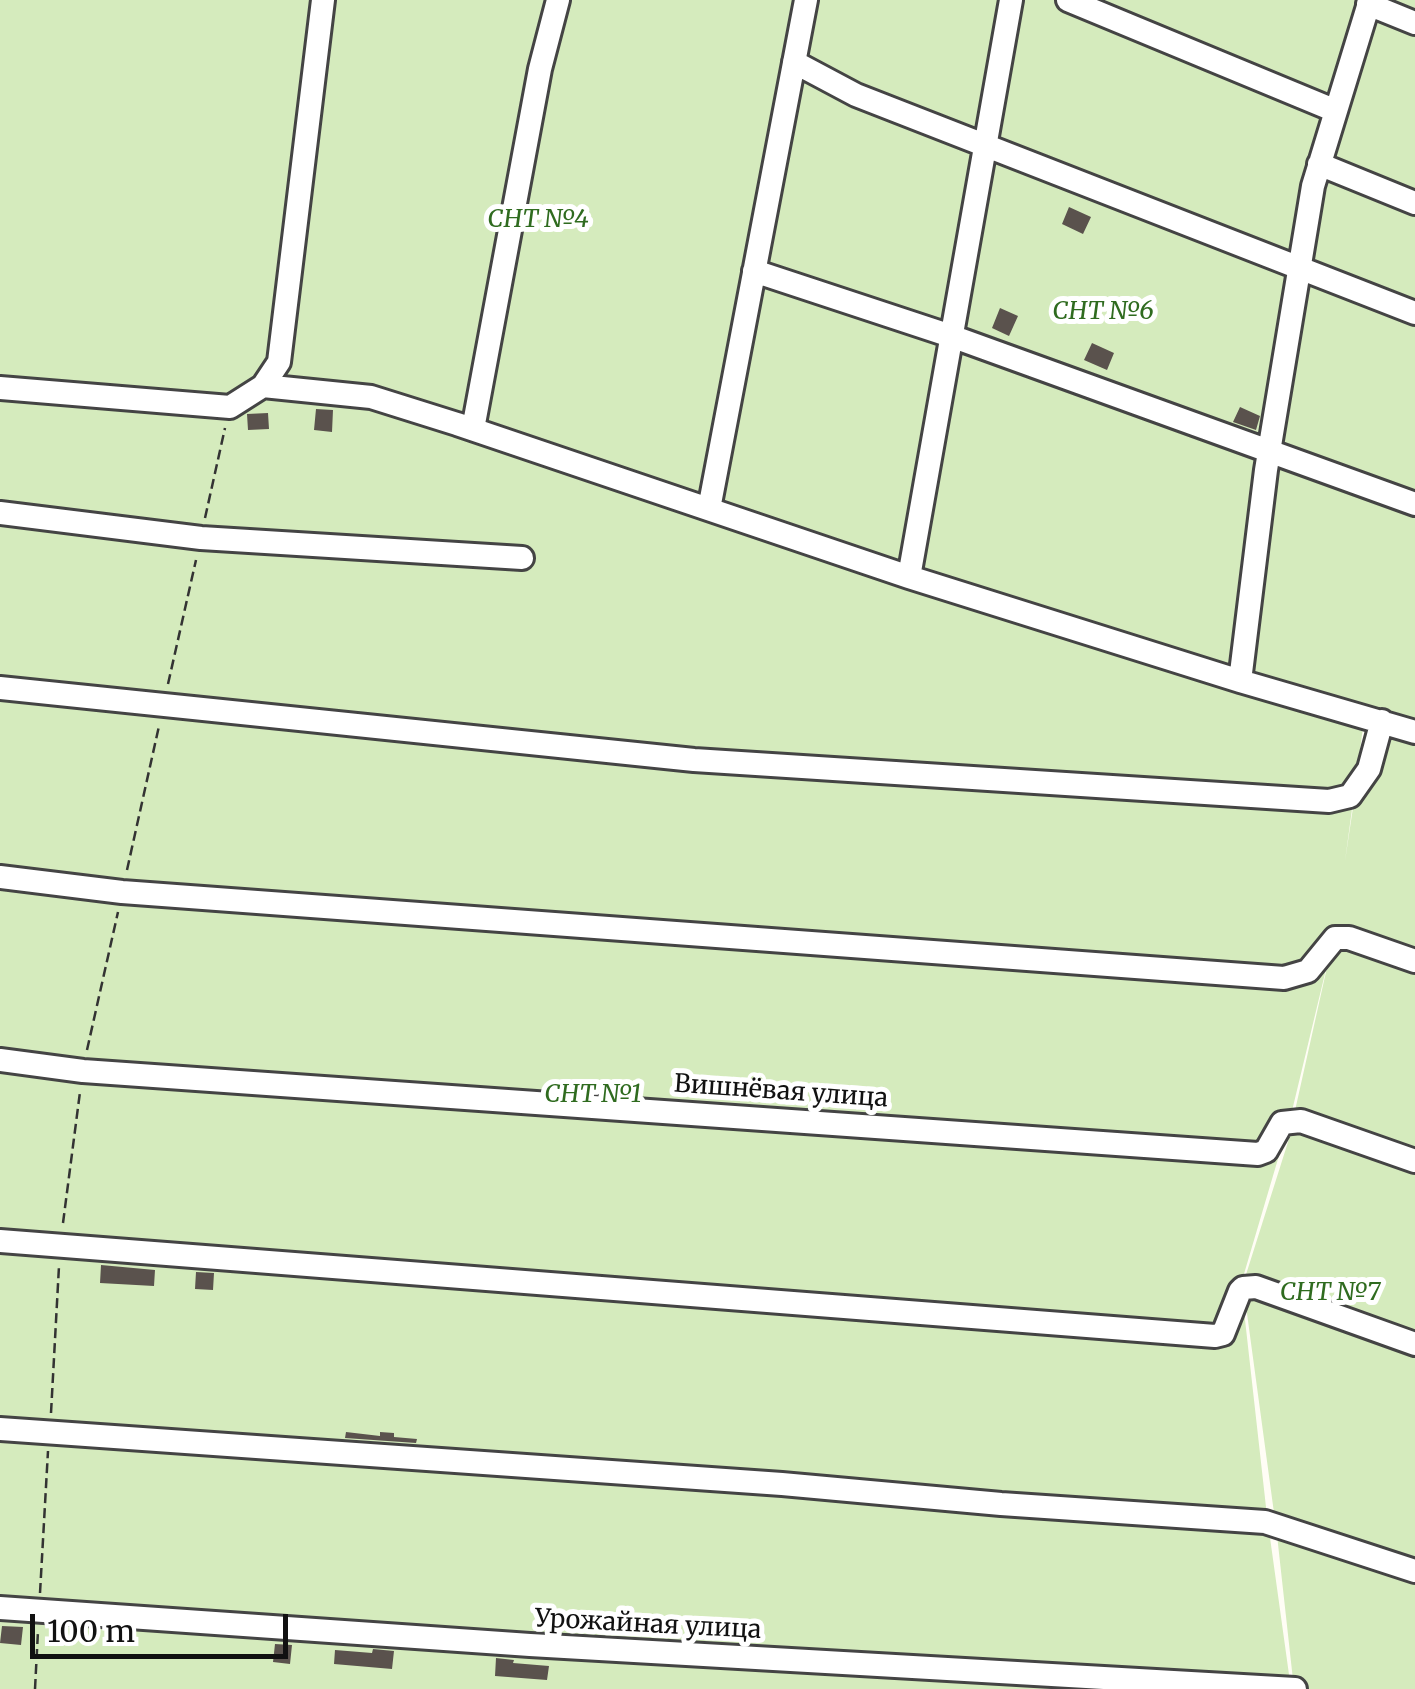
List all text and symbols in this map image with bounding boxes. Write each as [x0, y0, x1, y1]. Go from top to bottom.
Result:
park label: СНТ №4 [487, 205, 589, 235]
park label: СНТ №6 [1052, 297, 1154, 327]
street label: Вишнёвая улица [673, 1070, 889, 1114]
park label: СНТ №1 [544, 1080, 642, 1110]
park label: СНТ №7 [1280, 1278, 1380, 1308]
scale bar [35, 1594, 292, 1656]
street label: Урожайная улица [534, 1604, 762, 1646]
text: 100 m [47, 1612, 135, 1650]

